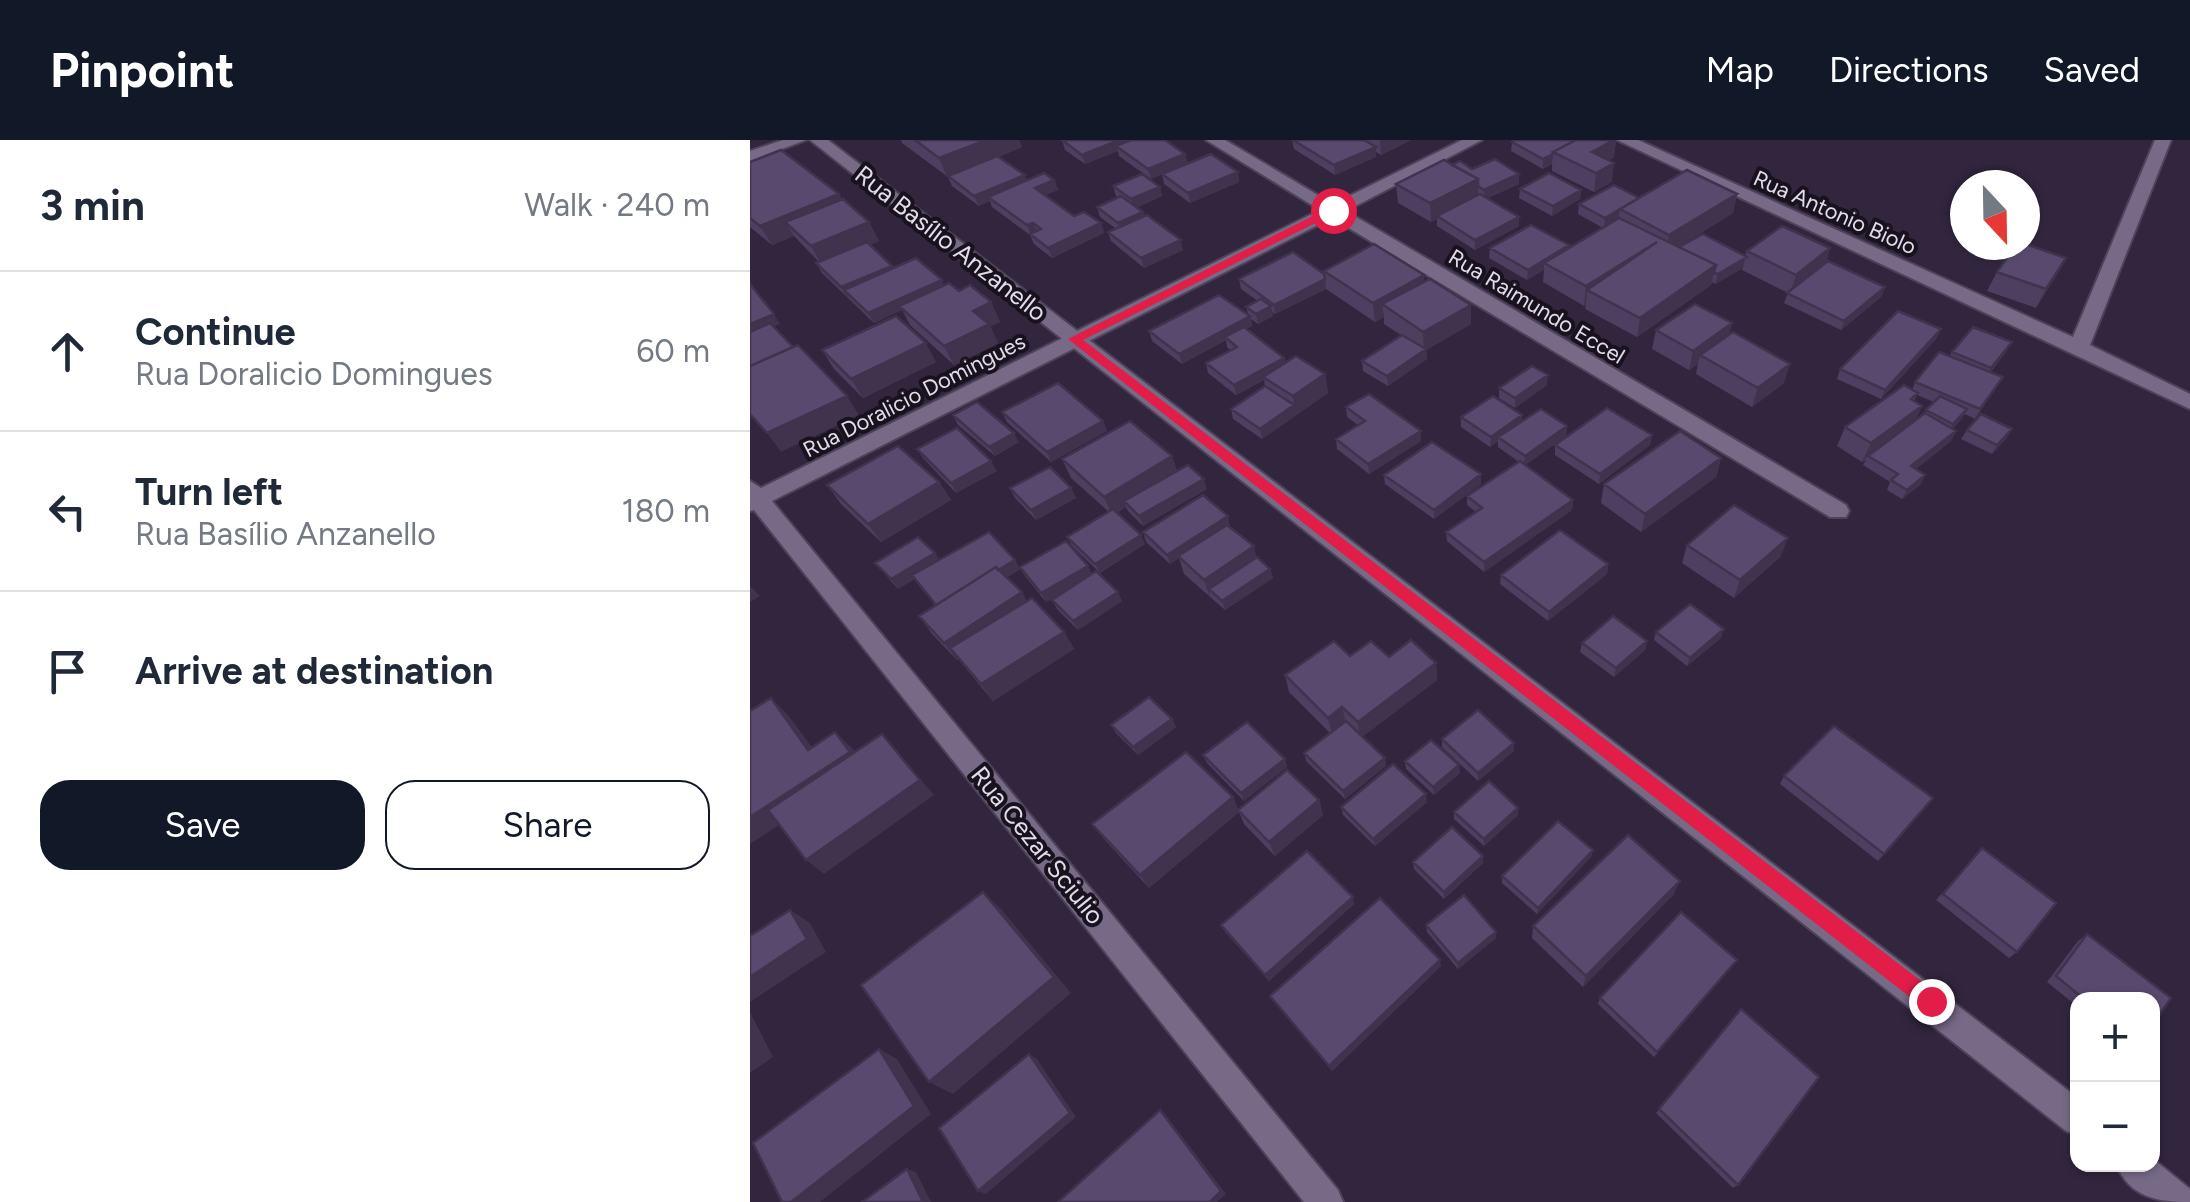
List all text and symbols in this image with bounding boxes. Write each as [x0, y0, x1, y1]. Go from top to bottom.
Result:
text: Pinpoint [50, 41, 235, 99]
text: Map [1706, 49, 1774, 91]
text: Directions [1829, 49, 1989, 91]
text: Saved [2044, 49, 2140, 91]
street label: Rua Basílio Anzanello [849, 159, 1053, 327]
street label: Rua Antonio Biolo [1749, 164, 1920, 260]
north arrow [1950, 170, 2040, 260]
text: 3 min [40, 180, 145, 231]
text: Walk · 240 m [524, 186, 710, 224]
route start [1311, 188, 1357, 234]
street label: Rua Raimundo Eccel [1444, 243, 1630, 370]
text: Continue [135, 309, 296, 355]
icon: ahead [40, 324, 95, 379]
street label: Rua Doralicio Domingues [799, 328, 1030, 463]
text: 60 m [636, 332, 710, 370]
text: Rua Doralicio Domingues [135, 355, 493, 393]
text: Turn left [135, 469, 283, 515]
icon: left [40, 484, 95, 539]
text: 180 m [621, 492, 710, 530]
text: Rua Basílio Anzanello [135, 515, 436, 553]
icon: arrive [40, 644, 95, 699]
text: Arrive at destination [135, 648, 493, 694]
street label: Rua Cezar Sciulio [965, 760, 1111, 930]
button: Save [40, 780, 365, 870]
button: Share [385, 780, 710, 870]
route end [1909, 979, 1955, 1025]
map controls [2070, 992, 2160, 1172]
button: + [2070, 992, 2160, 1082]
button: − [2070, 1082, 2160, 1172]

